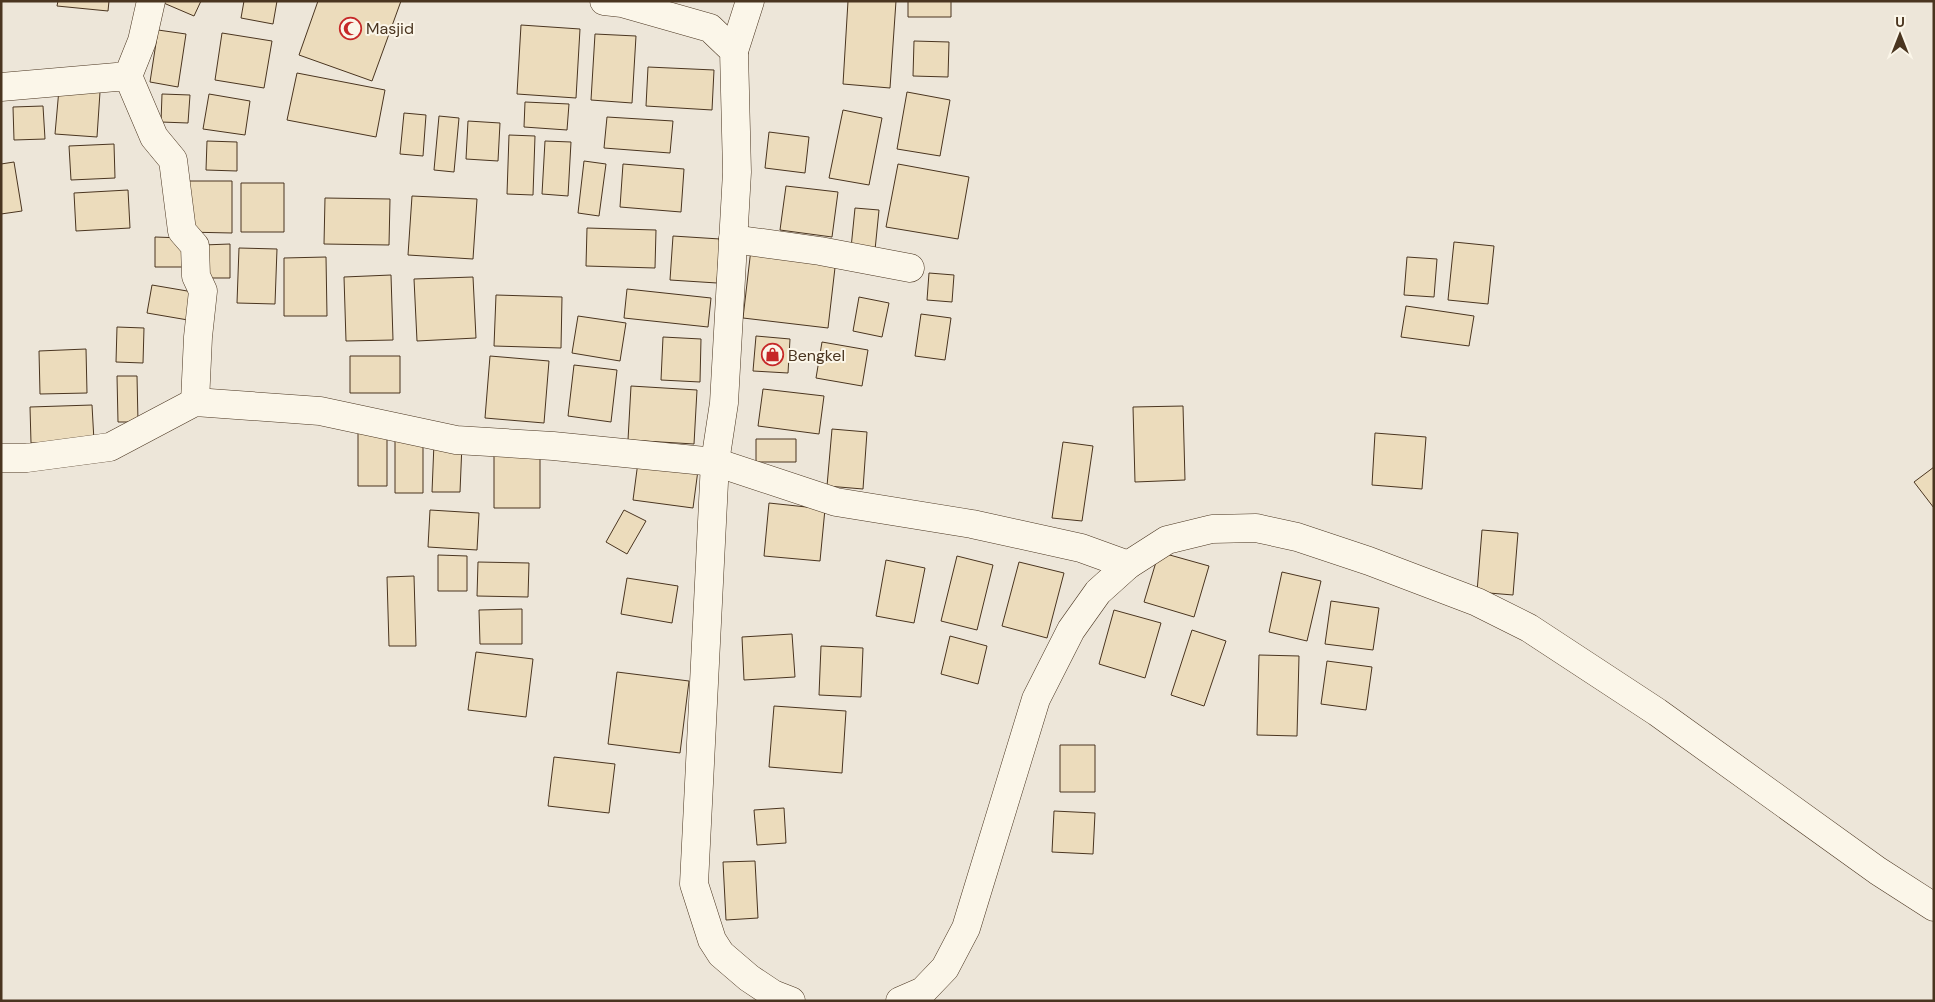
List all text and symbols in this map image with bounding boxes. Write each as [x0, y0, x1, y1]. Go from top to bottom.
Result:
north arrow [1875, 10, 1925, 60]
text: U [1895, 13, 1905, 31]
mosque icon: Masjid [338, 16, 362, 40]
place label: Masjid [366, 18, 414, 39]
shop icon: Bengkel [760, 343, 784, 367]
place label: Bengkel [788, 345, 845, 366]

